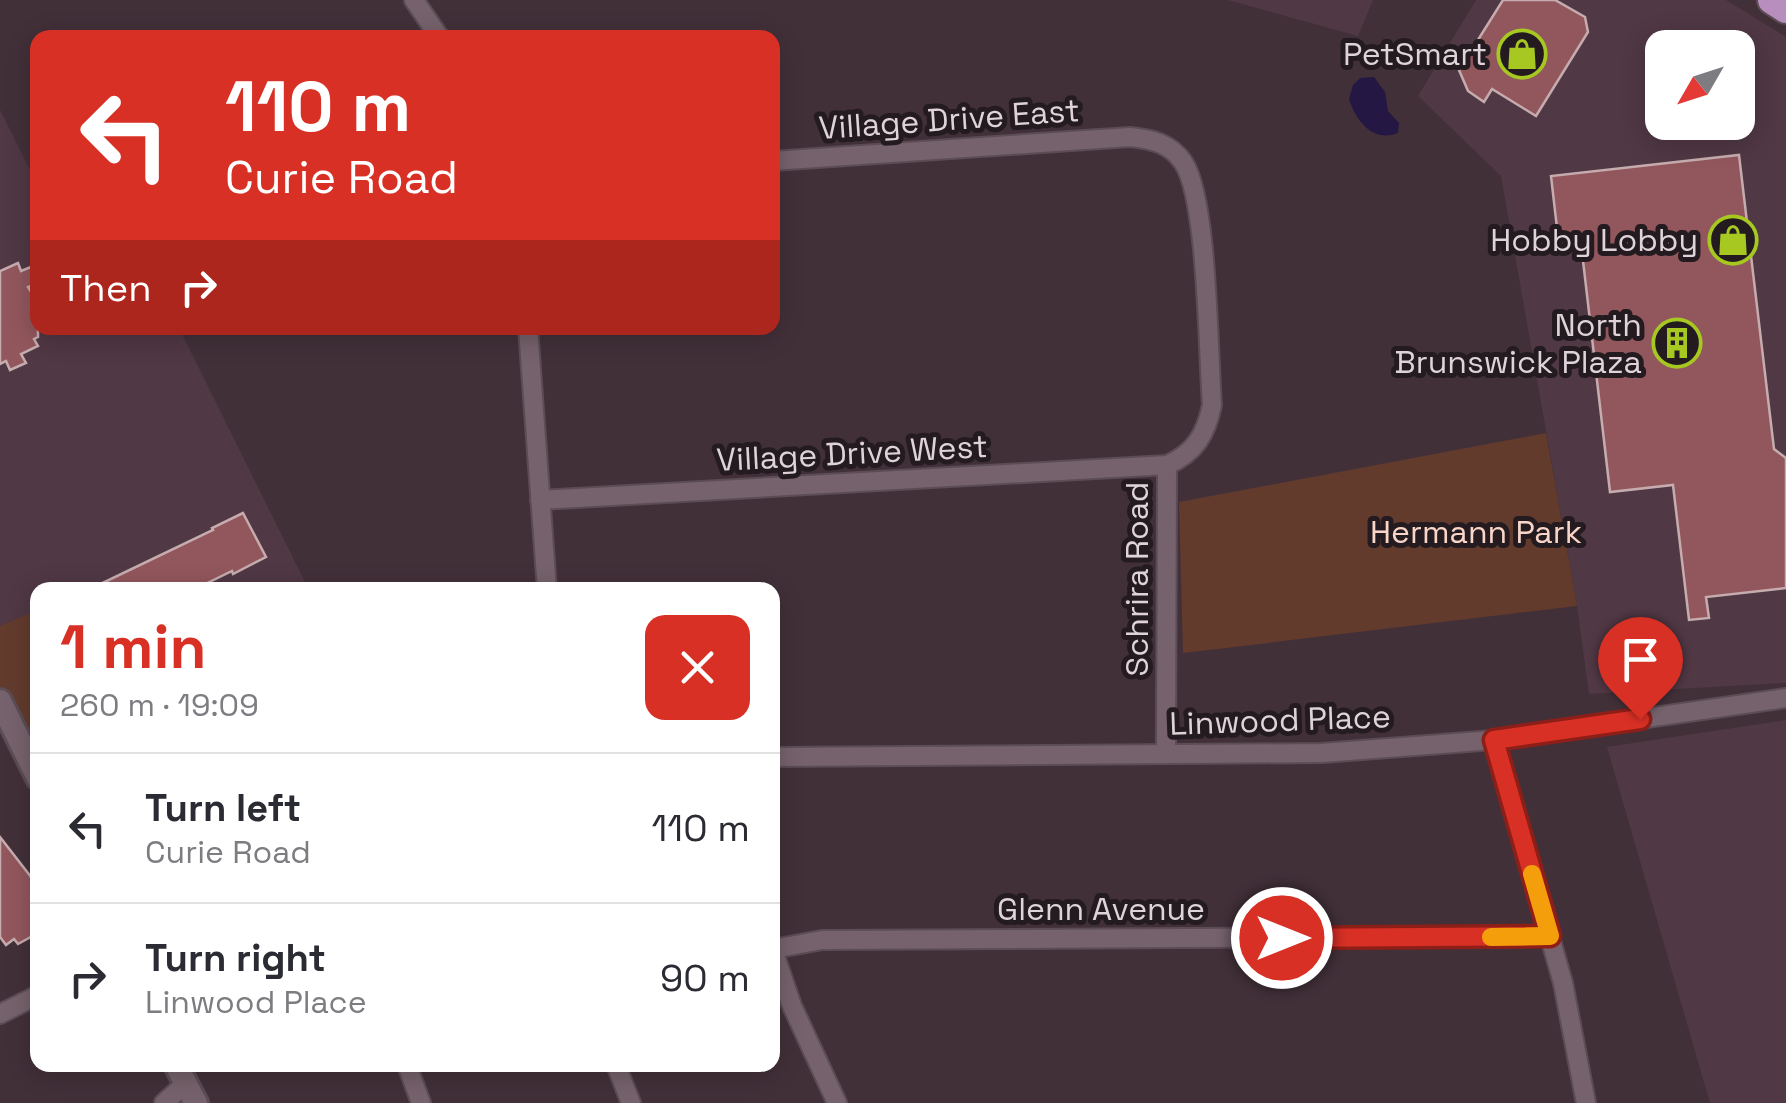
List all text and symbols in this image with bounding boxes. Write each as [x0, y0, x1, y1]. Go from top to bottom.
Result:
shop icon: PetSmart [1496, 28, 1548, 80]
north arrow [1645, 30, 1755, 140]
map controls [1645, 30, 1755, 140]
place label: PetSmart [1343, 34, 1487, 74]
text: 110 m [225, 62, 411, 151]
icon: left [60, 70, 190, 200]
street label: Village Drive East [817, 90, 1081, 148]
text: Curie Road [225, 149, 458, 206]
shop icon: Hobby Lobby [1707, 214, 1759, 266]
place label: Hobby Lobby [1490, 220, 1698, 260]
icon: right [171, 260, 226, 315]
text: Then [60, 264, 151, 312]
place label: North Brunswick Plaza [1394, 305, 1642, 382]
building icon: North Brunswick Plaza [1651, 317, 1703, 369]
street label: Village Drive West [715, 426, 989, 480]
street label: Schrira Road [1117, 482, 1157, 676]
park label: Hermann Park [1370, 512, 1582, 552]
text: 1 min [60, 609, 207, 686]
button: close [645, 615, 750, 720]
pin [1598, 617, 1683, 720]
icon: arrive [1613, 632, 1668, 687]
text: 260 m · 19:09 [60, 685, 259, 725]
street label: Linwood Place [1169, 696, 1391, 744]
text: Turn left [145, 784, 301, 832]
icon: left [60, 801, 115, 856]
text: 110 m [651, 804, 750, 852]
text: Curie Road [145, 832, 311, 872]
position arrow [1230, 886, 1334, 990]
street label: Glenn Avenue [997, 889, 1205, 929]
text: Turn right [145, 934, 326, 982]
icon: right [60, 951, 115, 1006]
text: 90 m [660, 954, 750, 1002]
text: Linwood Place [145, 982, 367, 1022]

